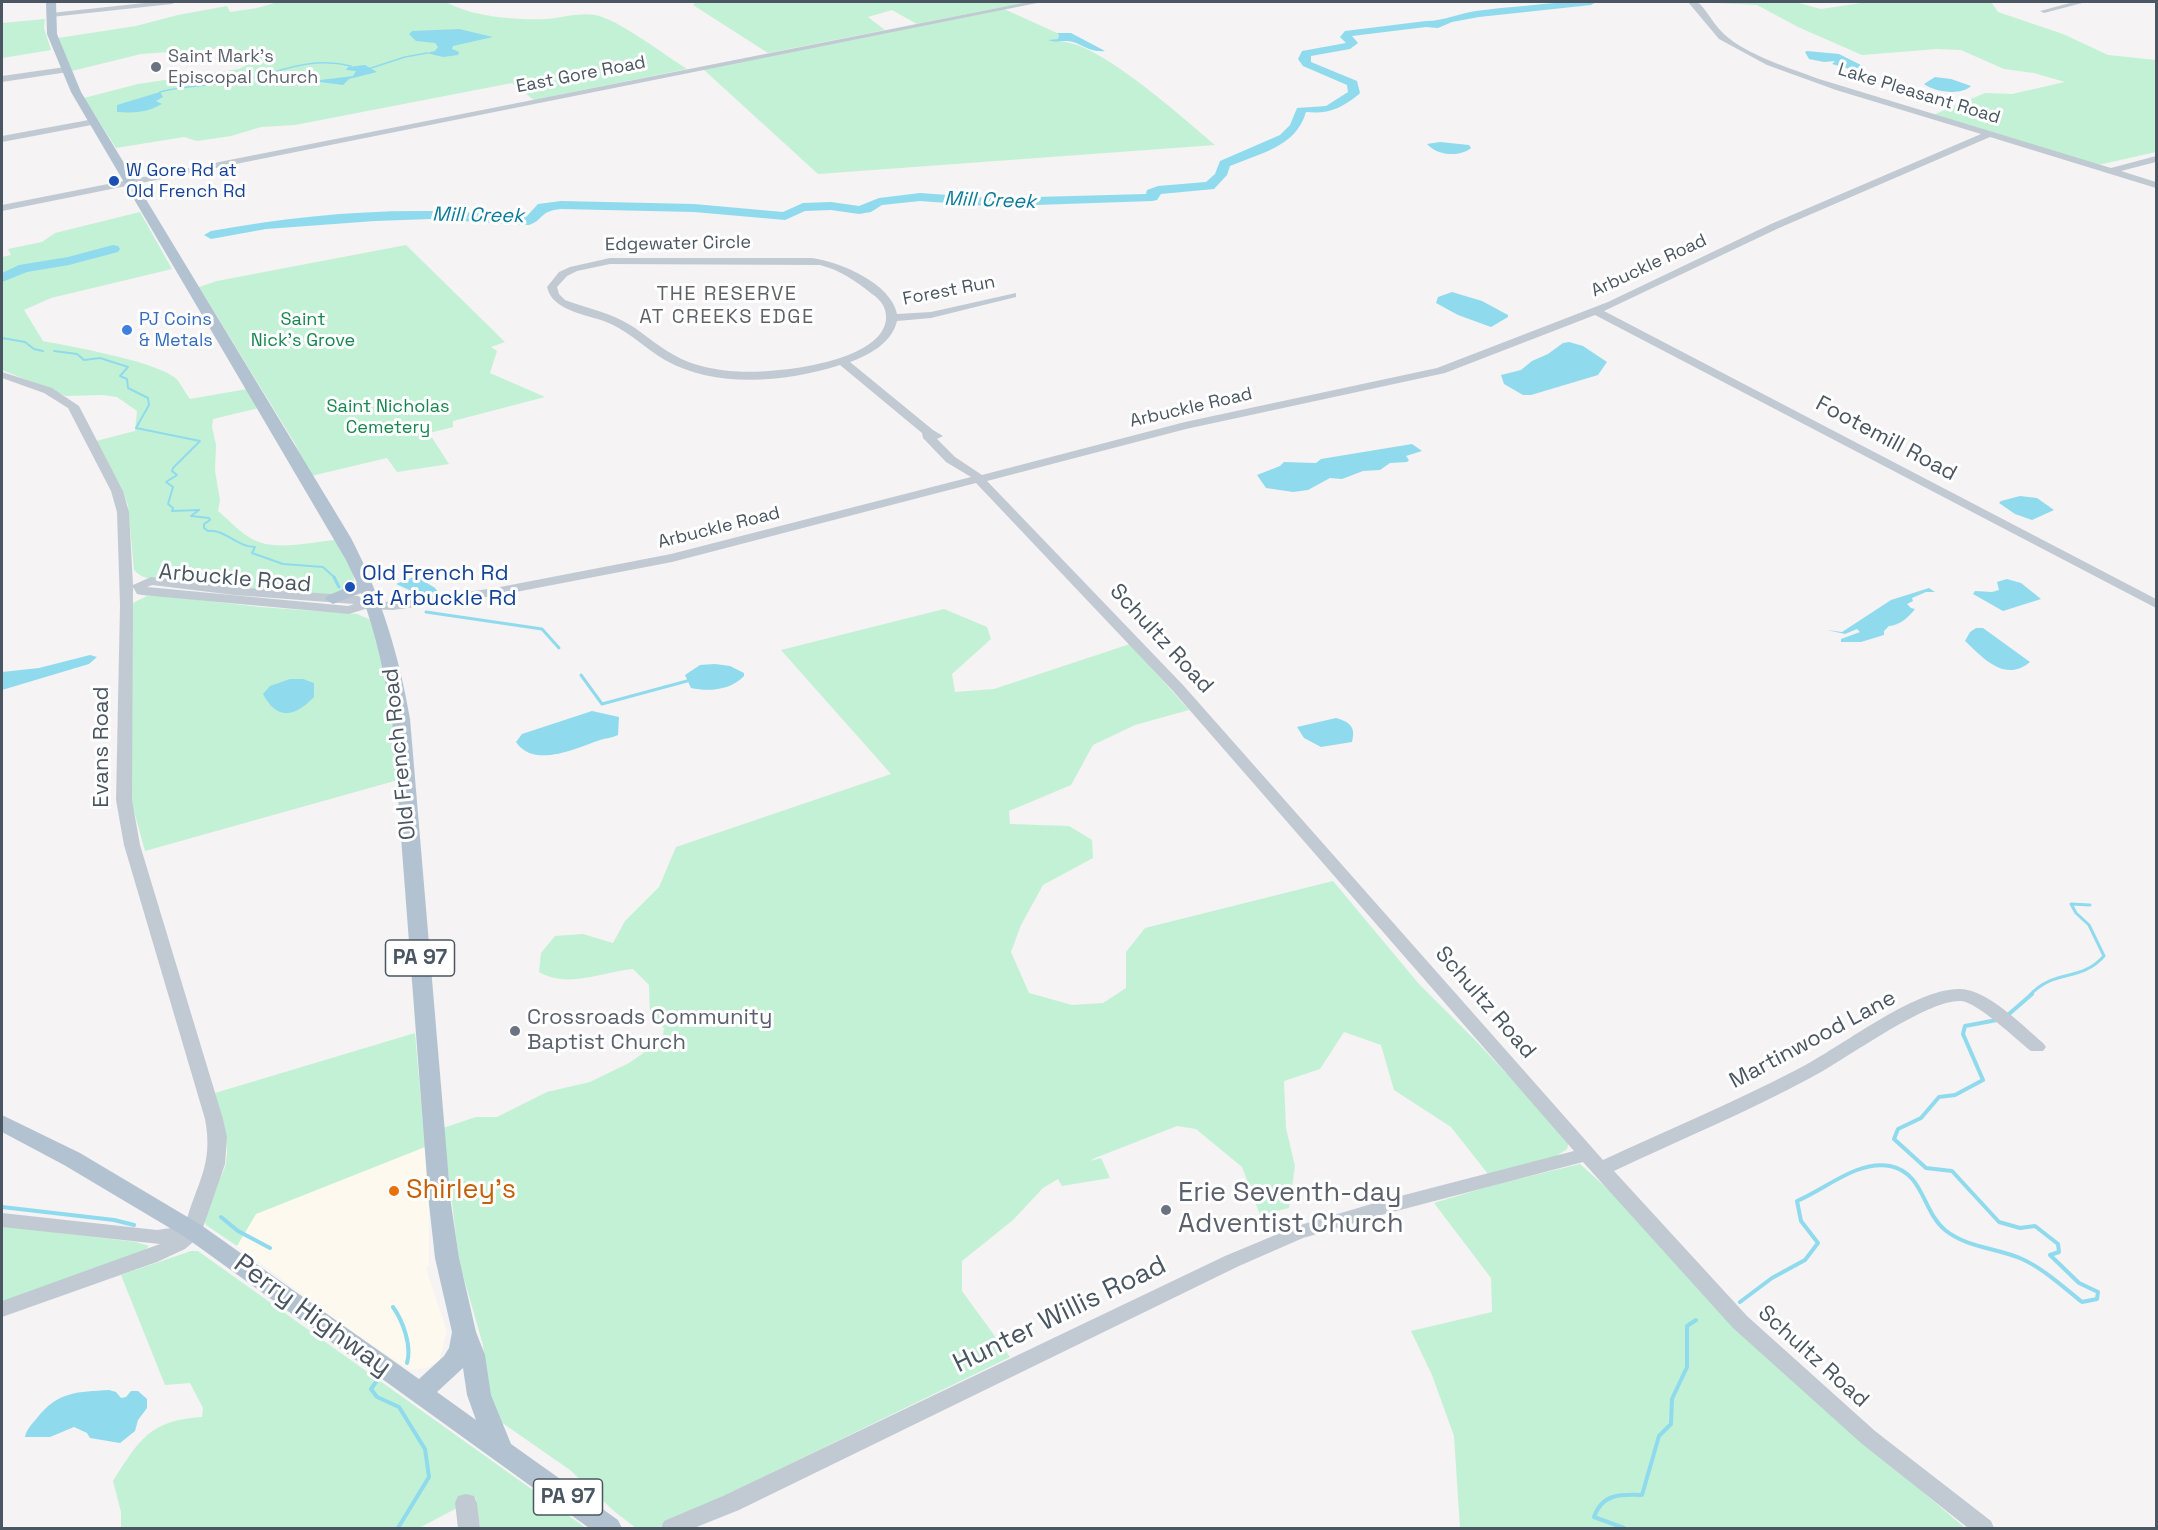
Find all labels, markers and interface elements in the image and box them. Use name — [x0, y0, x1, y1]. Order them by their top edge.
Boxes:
place label: Saint Mark's Episcopal Church — [168, 46, 318, 88]
street label: East Gore Road — [514, 52, 648, 98]
street label: Lake Pleasant Road — [1835, 59, 2003, 129]
marker: Saint Mark's Episcopal Church — [149, 60, 163, 74]
place label: W Gore Rd at Old French Rd — [126, 160, 246, 202]
marker: W Gore Rd at Old French Rd — [107, 174, 121, 188]
water label: Mill Creek — [944, 187, 1036, 215]
water label: Mill Creek — [432, 203, 524, 229]
street label: Arbuckle Road — [1588, 230, 1710, 302]
street label: Edgewater Circle — [605, 232, 751, 256]
street label: Forest Run — [901, 271, 997, 311]
district label: THE RESERVE AT CREEKS EDGE — [639, 283, 815, 330]
place label: PJ Coins & Metals — [139, 309, 213, 352]
park label: Saint Nick's Grove — [251, 309, 355, 352]
marker: PJ Coins & Metals — [120, 323, 134, 337]
street label: Arbuckle Road — [1128, 383, 1254, 433]
street label: Footemill Road — [1811, 391, 1961, 487]
park label: Saint Nicholas Cemetery — [327, 396, 449, 438]
street label: Arbuckle Road — [656, 502, 782, 554]
street label: Arbuckle Road — [158, 559, 312, 599]
place label: Old French Rd at Arbuckle Rd — [362, 561, 517, 612]
street label: Schultz Road — [1104, 579, 1218, 699]
marker: Old French Rd at Arbuckle Rd — [343, 580, 357, 594]
street label: Old French Road — [378, 667, 422, 841]
street label: Evans Road — [89, 686, 115, 808]
road number: PA 97 — [386, 940, 454, 976]
street label: Schultz Road — [1429, 941, 1541, 1065]
street label: Martinwood Lane — [1725, 985, 1901, 1095]
place label: Crossroads Community Baptist Church — [527, 1005, 772, 1056]
marker: Crossroads Community Baptist Church — [508, 1024, 522, 1038]
place label: Shirley's — [406, 1175, 516, 1207]
place label: Erie Seventh-day Adventist Church — [1178, 1178, 1403, 1241]
marker: Shirley's — [387, 1184, 401, 1198]
marker: Erie Seventh-day Adventist Church — [1159, 1203, 1173, 1217]
street label: Perry Highway — [227, 1248, 397, 1384]
street label: Hunter Willis Road — [948, 1249, 1172, 1381]
street label: Schultz Road — [1752, 1300, 1874, 1414]
road number: PA 97 — [534, 1479, 602, 1515]

